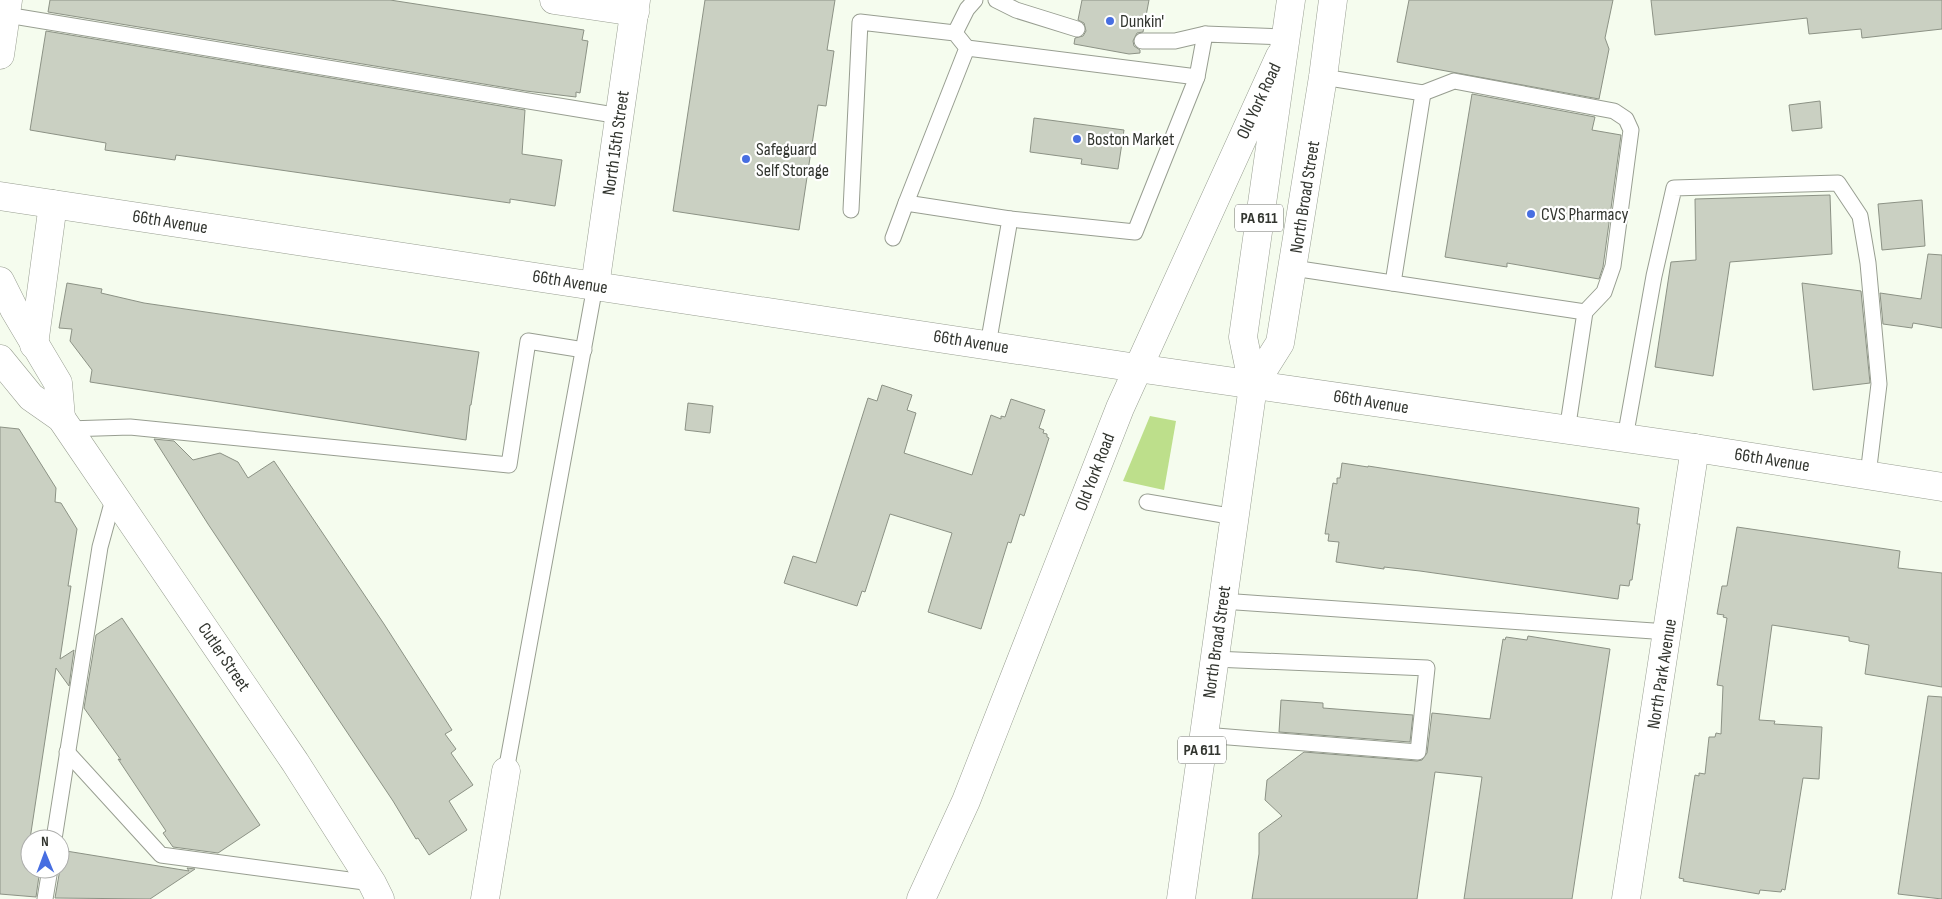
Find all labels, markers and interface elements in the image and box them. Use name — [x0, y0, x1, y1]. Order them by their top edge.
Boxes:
place label: Dunkin' — [1120, 11, 1164, 32]
marker: Dunkin' — [1104, 15, 1116, 27]
street label: Old York Road — [1232, 60, 1286, 142]
street label: North 15th Street — [598, 89, 634, 197]
place label: Boston Market — [1087, 129, 1175, 150]
marker: Boston Market — [1071, 133, 1083, 145]
place label: Safeguard Self Storage — [756, 139, 829, 181]
street label: North Broad Street — [1286, 139, 1324, 255]
marker: Safeguard Self Storage — [740, 153, 752, 165]
road number: PA 611 — [1235, 204, 1283, 232]
place label: CVS Pharmacy — [1541, 204, 1628, 225]
street label: 66th Avenue — [131, 206, 209, 238]
marker: CVS Pharmacy — [1525, 208, 1537, 220]
street label: 66th Avenue — [531, 266, 609, 298]
street label: 66th Avenue — [932, 326, 1010, 358]
street label: 66th Avenue — [1332, 386, 1410, 418]
street label: Old York Road — [1071, 430, 1119, 514]
street label: 66th Avenue — [1733, 444, 1811, 476]
street label: North Broad Street — [1199, 584, 1235, 700]
street label: North Park Avenue — [1643, 617, 1681, 731]
street label: Cutler Street — [193, 619, 255, 696]
road number: PA 611 — [1178, 736, 1226, 764]
north arrow — [20, 829, 70, 879]
text: N — [41, 833, 49, 850]

